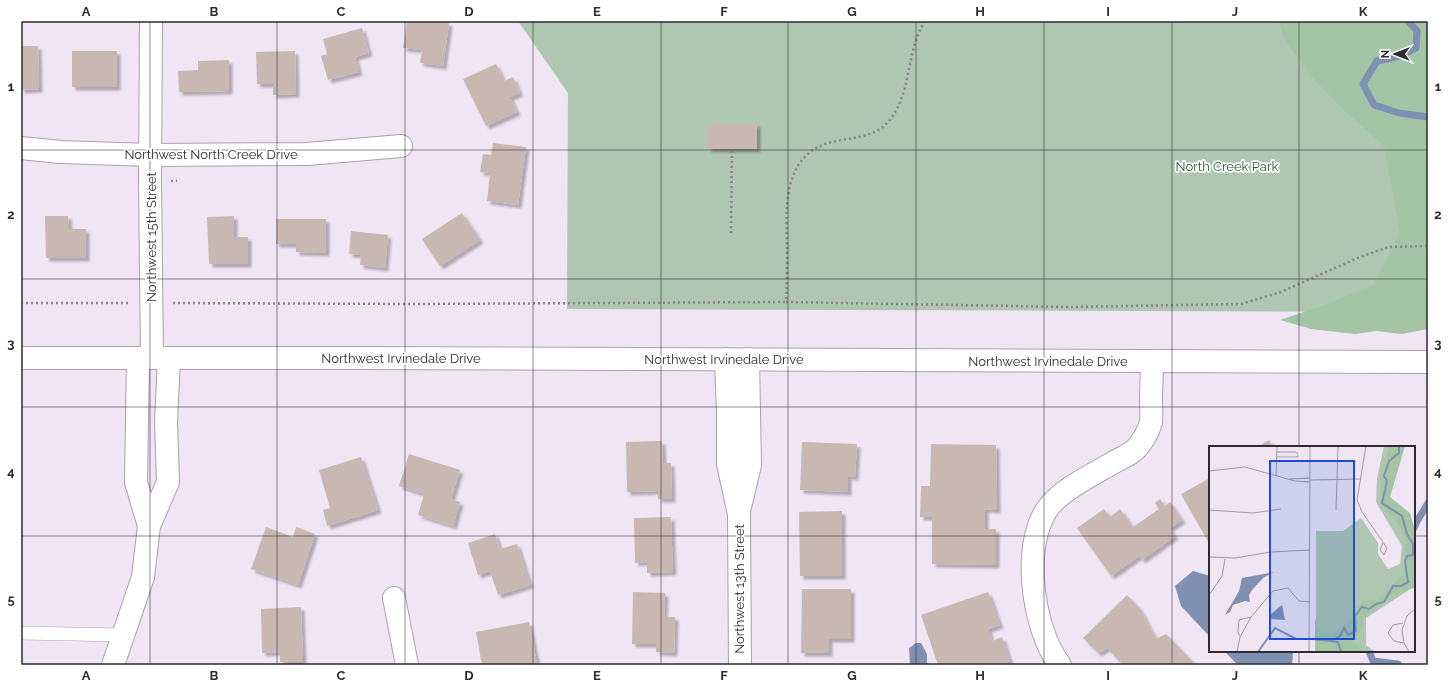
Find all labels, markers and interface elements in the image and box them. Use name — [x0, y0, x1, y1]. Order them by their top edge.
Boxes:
text: A — [82, 4, 91, 19]
text: B — [210, 4, 219, 19]
text: C — [337, 4, 346, 19]
text: D — [464, 4, 474, 19]
text: E — [593, 4, 601, 19]
text: F — [720, 4, 728, 19]
text: G — [847, 4, 857, 19]
text: H — [975, 4, 985, 19]
text: I — [1106, 4, 1110, 19]
text: J — [1232, 4, 1238, 19]
text: K — [1359, 4, 1368, 19]
north arrow — [1375, 34, 1415, 74]
text: N — [1379, 50, 1392, 58]
text: 1 — [8, 79, 15, 94]
text: 1 — [1435, 79, 1442, 94]
street label: Northwest North Creek Drive — [124, 147, 298, 162]
park label: North Creek Park — [1176, 159, 1278, 174]
street label: Northwest 15th Street — [144, 171, 159, 302]
text: 2 — [7, 207, 15, 222]
text: 2 — [1434, 207, 1442, 222]
text: 3 — [7, 336, 15, 351]
text: 3 — [1434, 336, 1442, 351]
street label: Northwest Irvinedale Drive — [321, 351, 481, 366]
street label: Northwest Irvinedale Drive — [644, 352, 804, 367]
street label: Northwest Irvinedale Drive — [968, 354, 1128, 369]
inset map — [1209, 446, 1415, 652]
text: 4 — [7, 464, 15, 479]
text: 4 — [1434, 464, 1442, 479]
street label: Northwest 13th Street — [732, 524, 747, 654]
text: 5 — [7, 592, 15, 607]
text: 5 — [1434, 592, 1442, 607]
text: A — [82, 668, 91, 683]
text: B — [210, 668, 219, 683]
text: C — [337, 668, 346, 683]
text: D — [464, 668, 474, 683]
text: E — [593, 668, 601, 683]
text: F — [720, 668, 728, 683]
text: G — [847, 668, 857, 683]
text: H — [975, 668, 985, 683]
text: I — [1106, 668, 1110, 683]
text: J — [1232, 668, 1238, 683]
text: K — [1359, 668, 1368, 683]

